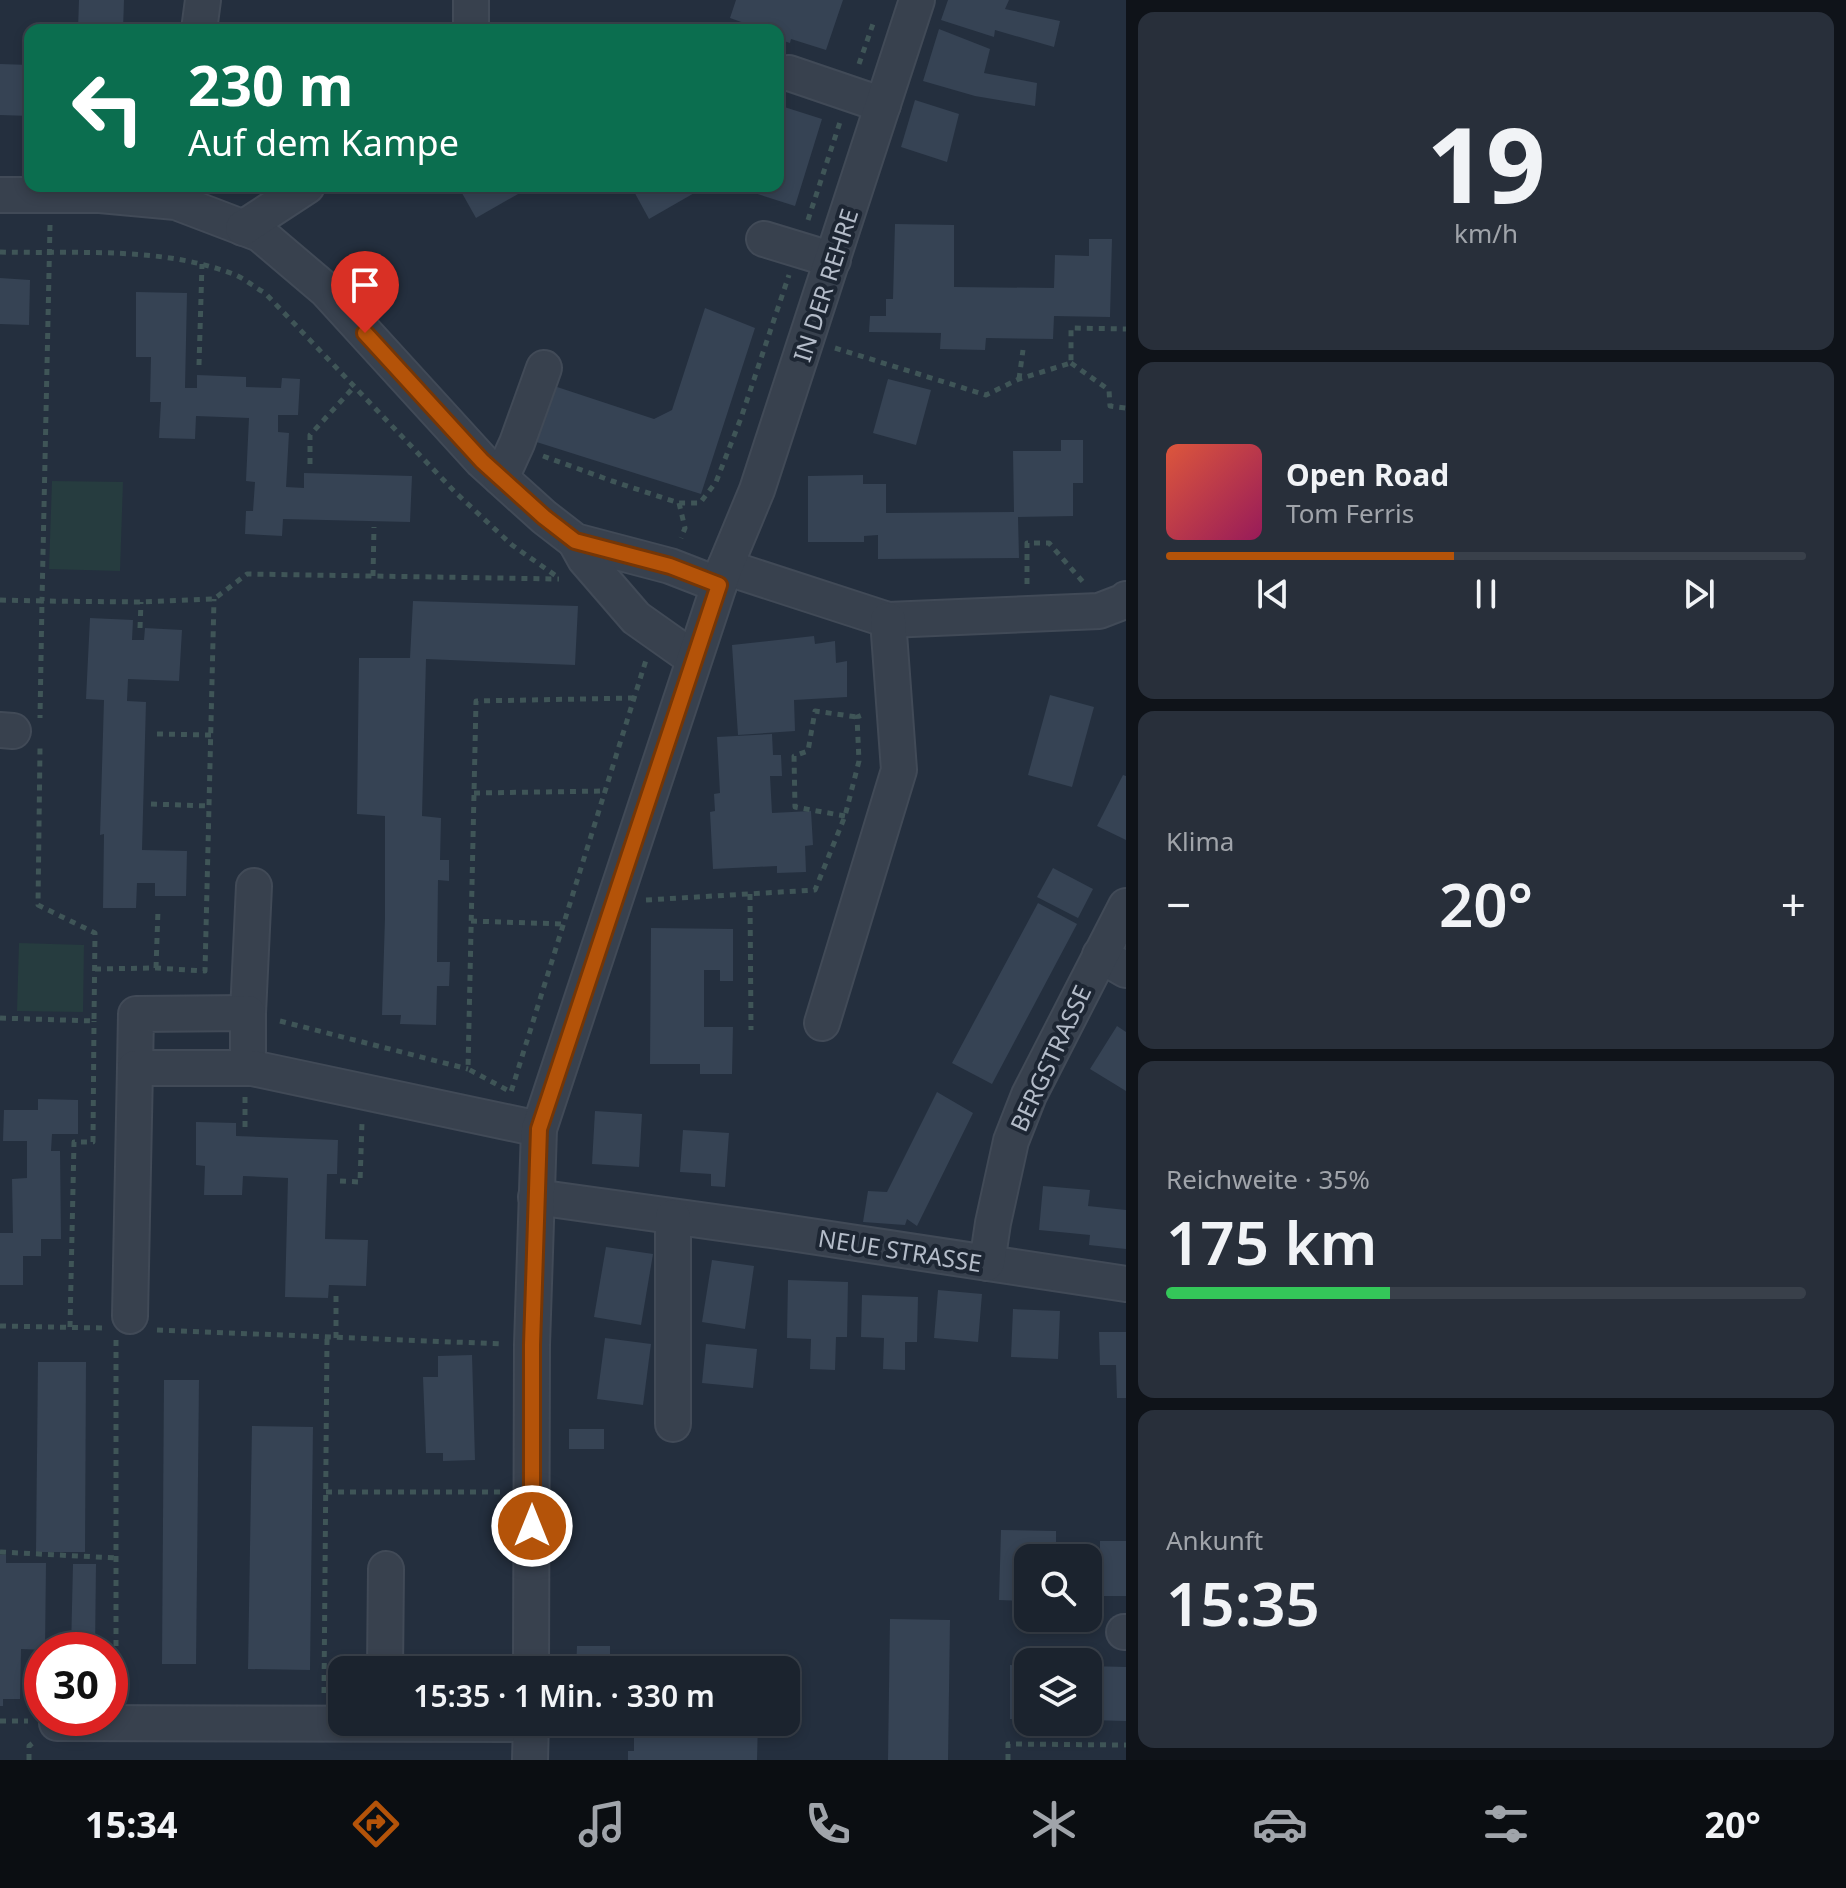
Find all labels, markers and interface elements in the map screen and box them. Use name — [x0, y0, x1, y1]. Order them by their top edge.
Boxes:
text: 230 m — [188, 46, 353, 122]
icon: left — [56, 56, 160, 160]
text: 19 — [1427, 92, 1545, 233]
text: Auf dem Kampe — [188, 118, 459, 167]
street label: IN DER REHRE — [785, 204, 865, 366]
text: km/h — [1454, 215, 1518, 251]
pin — [331, 251, 399, 333]
icon: arrive — [343, 263, 387, 307]
text: Open Road — [1286, 454, 1449, 495]
text: Tom Ferris — [1286, 495, 1414, 531]
icon: previous — [1251, 572, 1295, 616]
icon: pause — [1464, 572, 1508, 616]
icon: next — [1677, 572, 1721, 616]
text: Klima — [1166, 823, 1234, 859]
text: 20° — [1439, 863, 1533, 945]
text: − — [1166, 874, 1191, 934]
text: + — [1781, 874, 1806, 934]
street label: BERGSTRASSE — [1002, 980, 1098, 1136]
text: Reichweite · 35% — [1166, 1161, 1370, 1197]
text: 175 km — [1166, 1201, 1377, 1283]
street label: NEUE STRASSE — [816, 1221, 984, 1279]
position arrow — [490, 1484, 574, 1568]
text: Ankunft — [1166, 1522, 1263, 1558]
map controls — [1014, 1544, 1102, 1736]
button: search — [1014, 1544, 1102, 1632]
text: 15:35 — [1166, 1562, 1320, 1644]
speed limit sign: 30 — [24, 1632, 128, 1736]
button: layers — [1014, 1648, 1102, 1736]
text: 15:35 · 1 Min. · 330 m — [413, 1675, 715, 1716]
icon: directions — [348, 1796, 404, 1852]
icon: music — [574, 1796, 630, 1852]
icon: phone — [800, 1796, 856, 1852]
icon: climate — [1026, 1796, 1082, 1852]
icon: car — [1252, 1796, 1308, 1852]
icon: filters — [1478, 1796, 1534, 1852]
text: 15:34 — [85, 1800, 178, 1849]
text: 20° — [1704, 1800, 1761, 1849]

